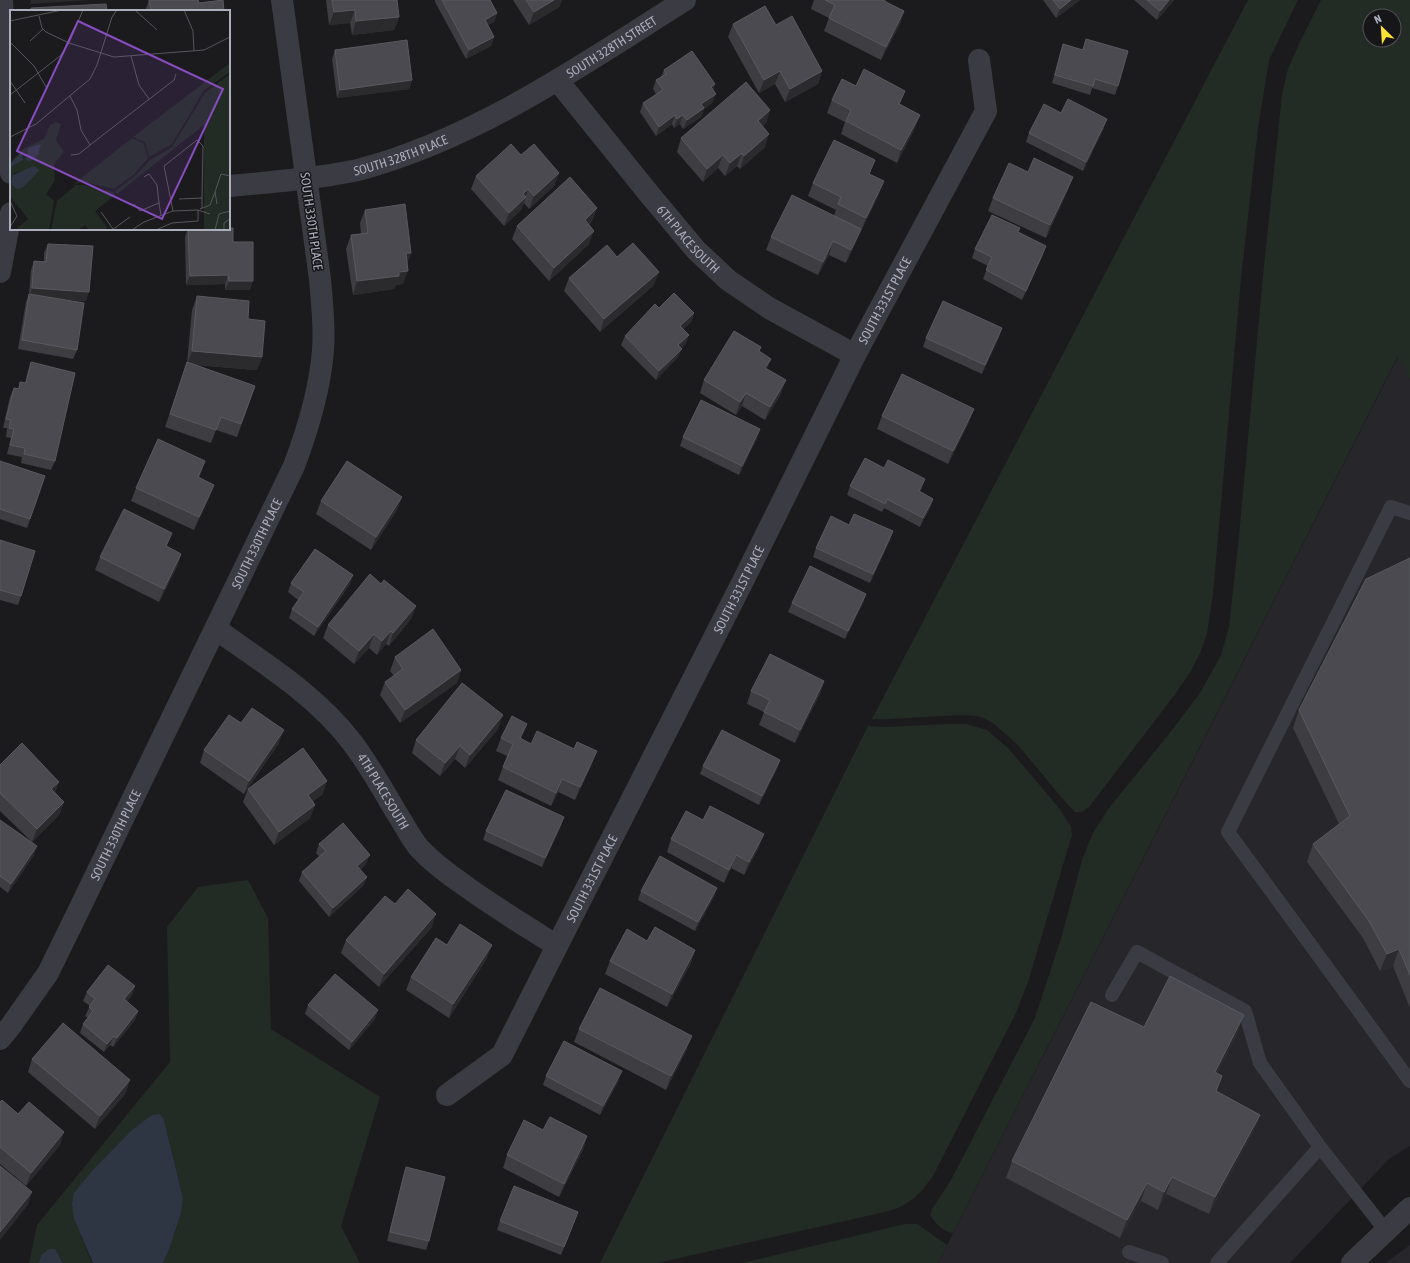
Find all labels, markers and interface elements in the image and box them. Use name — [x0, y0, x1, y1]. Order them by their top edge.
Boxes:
north arrow — [1362, 8, 1402, 48]
inset map — [10, 10, 230, 230]
text: N — [1372, 12, 1383, 26]
street label: SOUTH 328TH STREET — [564, 13, 660, 81]
street label: SOUTH 328TH PLACE — [352, 132, 450, 179]
street label: SOUTH 330TH PLACE — [297, 171, 326, 271]
street label: 6TH PLACE SOUTH — [654, 202, 723, 276]
street label: SOUTH 331ST PLACE — [855, 254, 914, 347]
street label: SOUTH 330TH PLACE — [229, 496, 285, 591]
street label: SOUTH 331ST PLACE — [710, 543, 767, 636]
street label: 4TH PLACE SOUTH — [354, 751, 412, 832]
street label: SOUTH 330TH PLACE — [87, 787, 144, 883]
street label: SOUTH 331ST PLACE — [563, 832, 621, 925]

